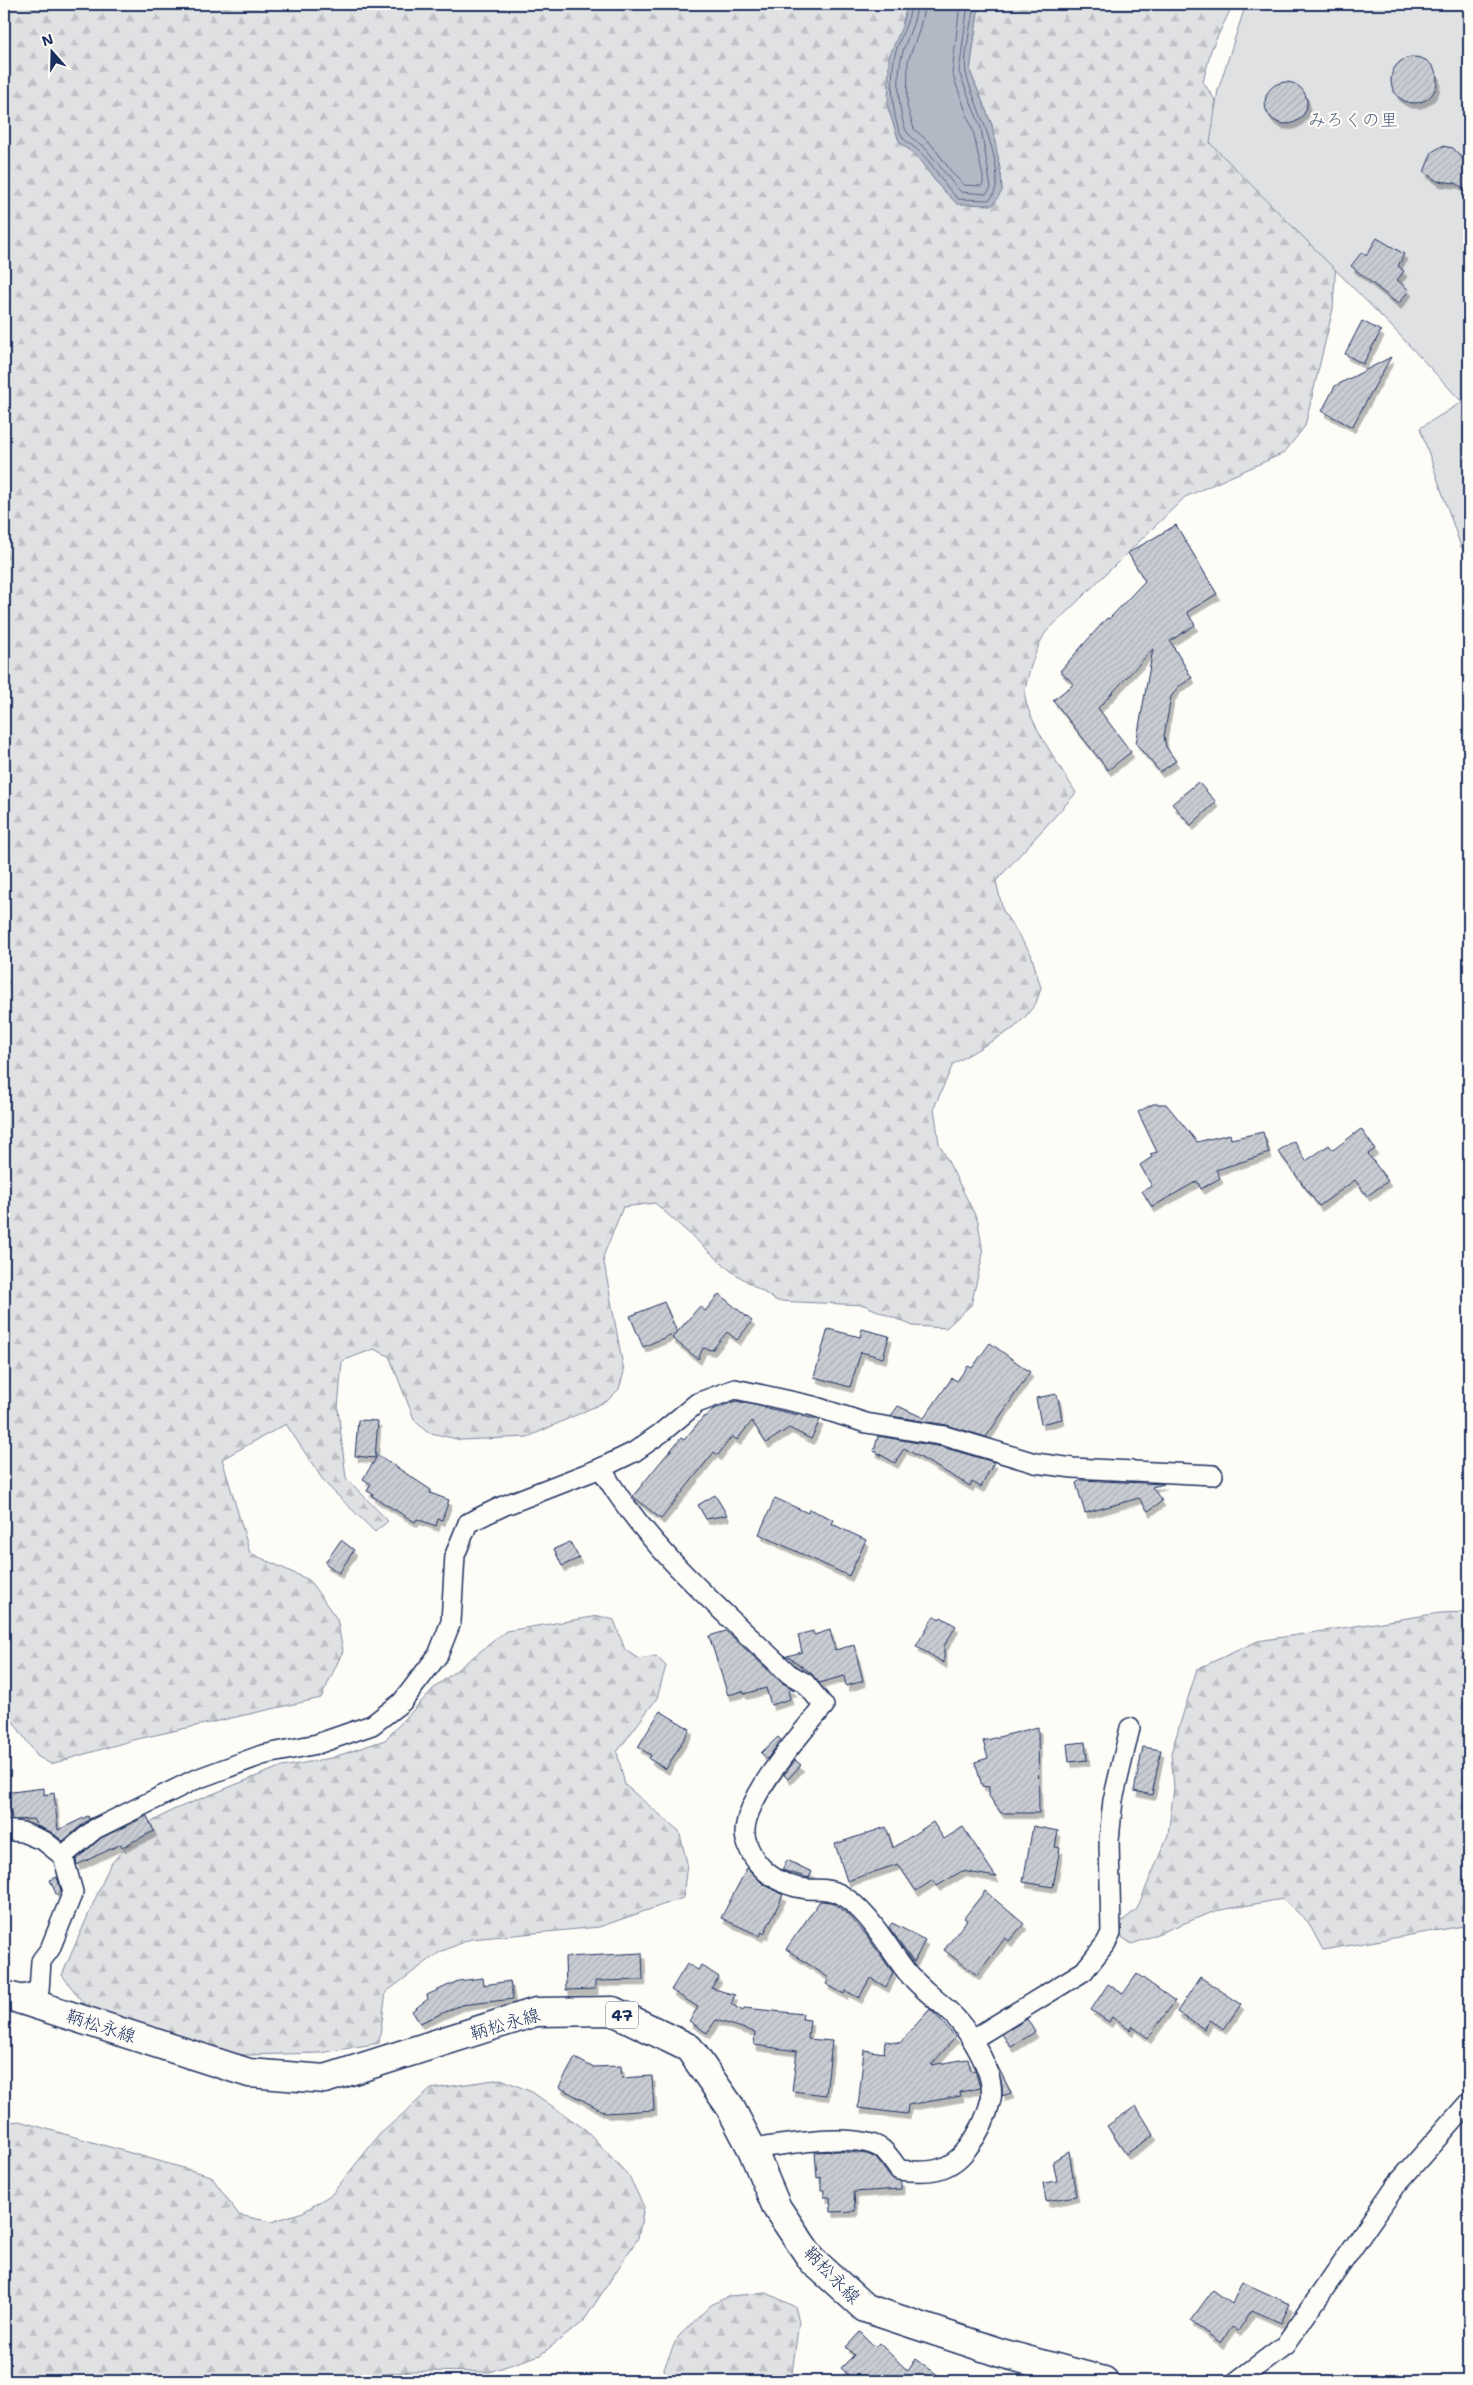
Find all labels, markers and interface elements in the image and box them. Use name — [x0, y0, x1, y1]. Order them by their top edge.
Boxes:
north arrow — [28, 28, 78, 78]
text: N — [39, 29, 56, 50]
park label: みろくの里 — [1308, 108, 1398, 132]
road number: 47 — [606, 2002, 638, 2028]
street label: 鞆松永線 — [63, 2003, 139, 2049]
street label: 鞆松永線 — [467, 2003, 543, 2045]
street label: 鞆松永線 — [798, 2241, 866, 2309]

